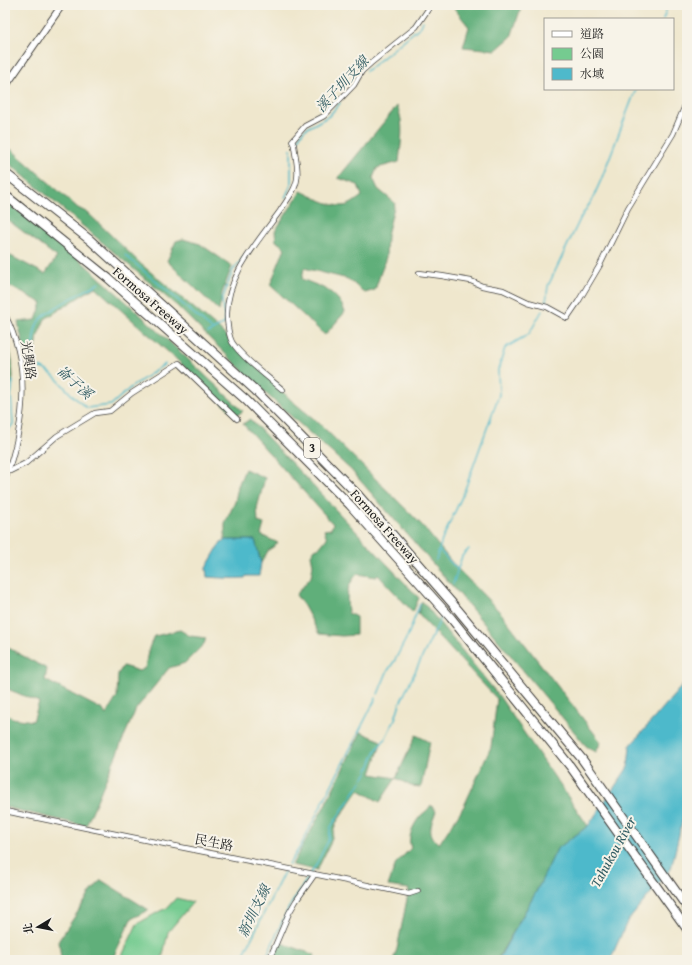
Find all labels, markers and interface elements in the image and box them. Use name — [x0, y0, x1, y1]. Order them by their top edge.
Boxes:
legend — [544, 18, 674, 90]
text: 道路 — [580, 25, 604, 42]
text: 公園 — [580, 45, 604, 62]
water label: 溪子圳支線 — [311, 50, 375, 116]
text: 水域 — [580, 65, 604, 82]
street label: Formosa Freeway — [109, 262, 193, 339]
street label: 光興路 — [16, 339, 41, 381]
water label: 崙子溪 — [53, 361, 99, 405]
road number: 3 — [304, 438, 320, 458]
street label: Formosa Freeway — [346, 485, 424, 568]
water label: Tahukou River — [585, 812, 641, 891]
street label: 民生路 — [193, 829, 235, 856]
water label: 新圳支線 — [233, 880, 276, 941]
north arrow — [18, 907, 58, 947]
text: 北 — [19, 922, 37, 936]

